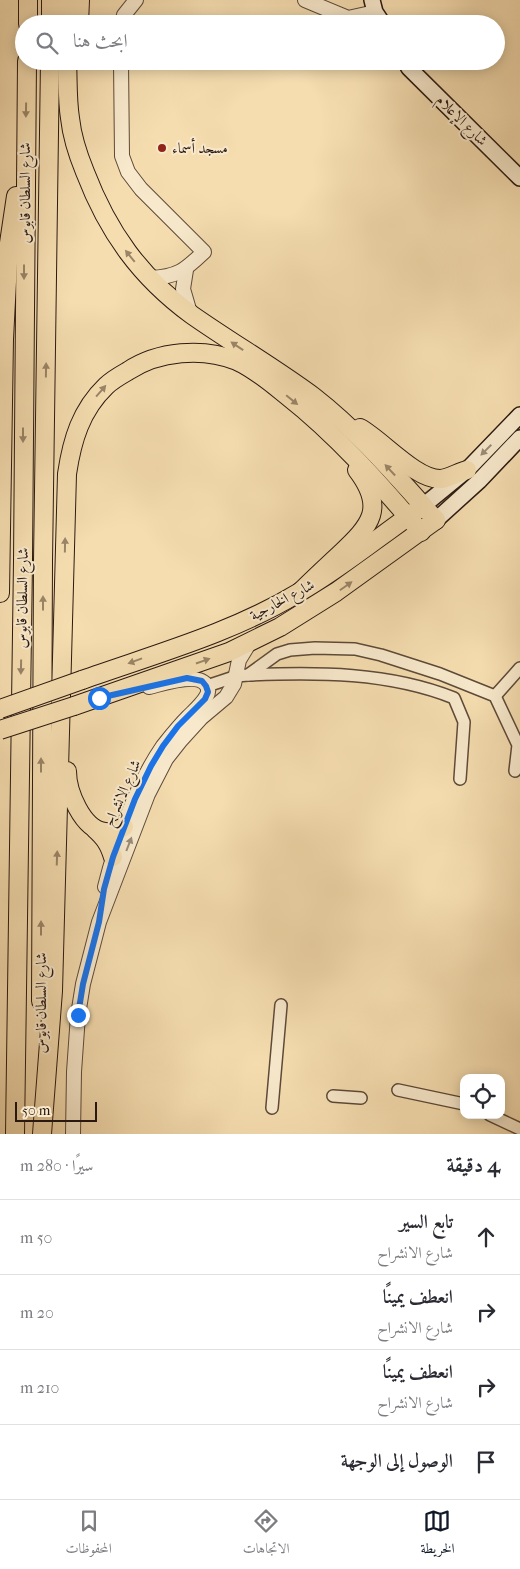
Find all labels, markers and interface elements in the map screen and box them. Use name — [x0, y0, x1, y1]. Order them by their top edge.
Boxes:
search box — [15, 15, 505, 70]
icon: search — [33, 29, 61, 57]
text: ابحث هنا — [73, 30, 128, 52]
street label: شارع الإعلام — [430, 91, 491, 152]
one-way arrow — [21, 102, 29, 118]
place label: مسجد أسماء — [172, 137, 228, 157]
marker: مسجد أسماء — [156, 142, 168, 154]
street label: شارع السلطان قابوس — [16, 143, 38, 243]
one-way arrow — [124, 250, 135, 263]
one-way arrow — [20, 265, 28, 281]
one-way arrow — [231, 341, 244, 350]
one-way arrow — [42, 362, 50, 378]
one-way arrow — [95, 385, 106, 398]
one-way arrow — [285, 394, 298, 405]
one-way arrow — [19, 427, 27, 443]
one-way arrow — [480, 444, 492, 456]
one-way arrow — [384, 465, 396, 477]
one-way arrow — [61, 537, 69, 553]
street label: شارع السلطان قابوس — [12, 547, 36, 649]
street label: شارع الخارجية — [247, 575, 319, 628]
one-way arrow — [339, 580, 352, 591]
one-way arrow — [39, 595, 47, 611]
one-way arrow — [127, 657, 142, 665]
one-way arrow — [196, 657, 211, 665]
one-way arrow — [17, 660, 25, 676]
route start — [88, 687, 111, 710]
one-way arrow — [38, 757, 46, 773]
street label: شارع الانشراح — [99, 757, 148, 831]
one-way arrow — [125, 836, 133, 851]
one-way arrow — [53, 850, 61, 866]
one-way arrow — [37, 920, 45, 936]
street label: شارع السلطان قابوس — [32, 953, 54, 1053]
route end — [67, 1004, 90, 1027]
map controls — [460, 1074, 505, 1119]
button: locate — [460, 1074, 505, 1119]
scale bar — [15, 1099, 98, 1122]
text: 50 m — [22, 1102, 50, 1119]
text: 4 دقيقة — [446, 1153, 500, 1177]
text: سيرًا · 280 m — [20, 1156, 93, 1175]
text: تابع السير — [399, 1211, 453, 1233]
icon: ahead — [472, 1223, 500, 1251]
text: 50 m — [20, 1228, 52, 1247]
text: شارع الانشراح — [377, 1243, 453, 1262]
text: انعطف يمينًا — [383, 1286, 453, 1308]
icon: right — [472, 1298, 500, 1326]
text: 20 m — [20, 1303, 54, 1322]
text: شارع الانشراح — [377, 1318, 453, 1337]
text: انعطف يمينًا — [383, 1361, 453, 1383]
icon: right — [472, 1373, 500, 1401]
text: 210 m — [20, 1378, 59, 1397]
text: شارع الانشراح — [377, 1393, 453, 1412]
icon: arrive — [472, 1448, 500, 1476]
text: الوصول إلى الوجهة — [341, 1450, 453, 1472]
tab: المحفوظات — [66, 1507, 112, 1562]
tab: الاتجاهات — [243, 1507, 289, 1562]
tab: الخريطة — [420, 1507, 455, 1562]

